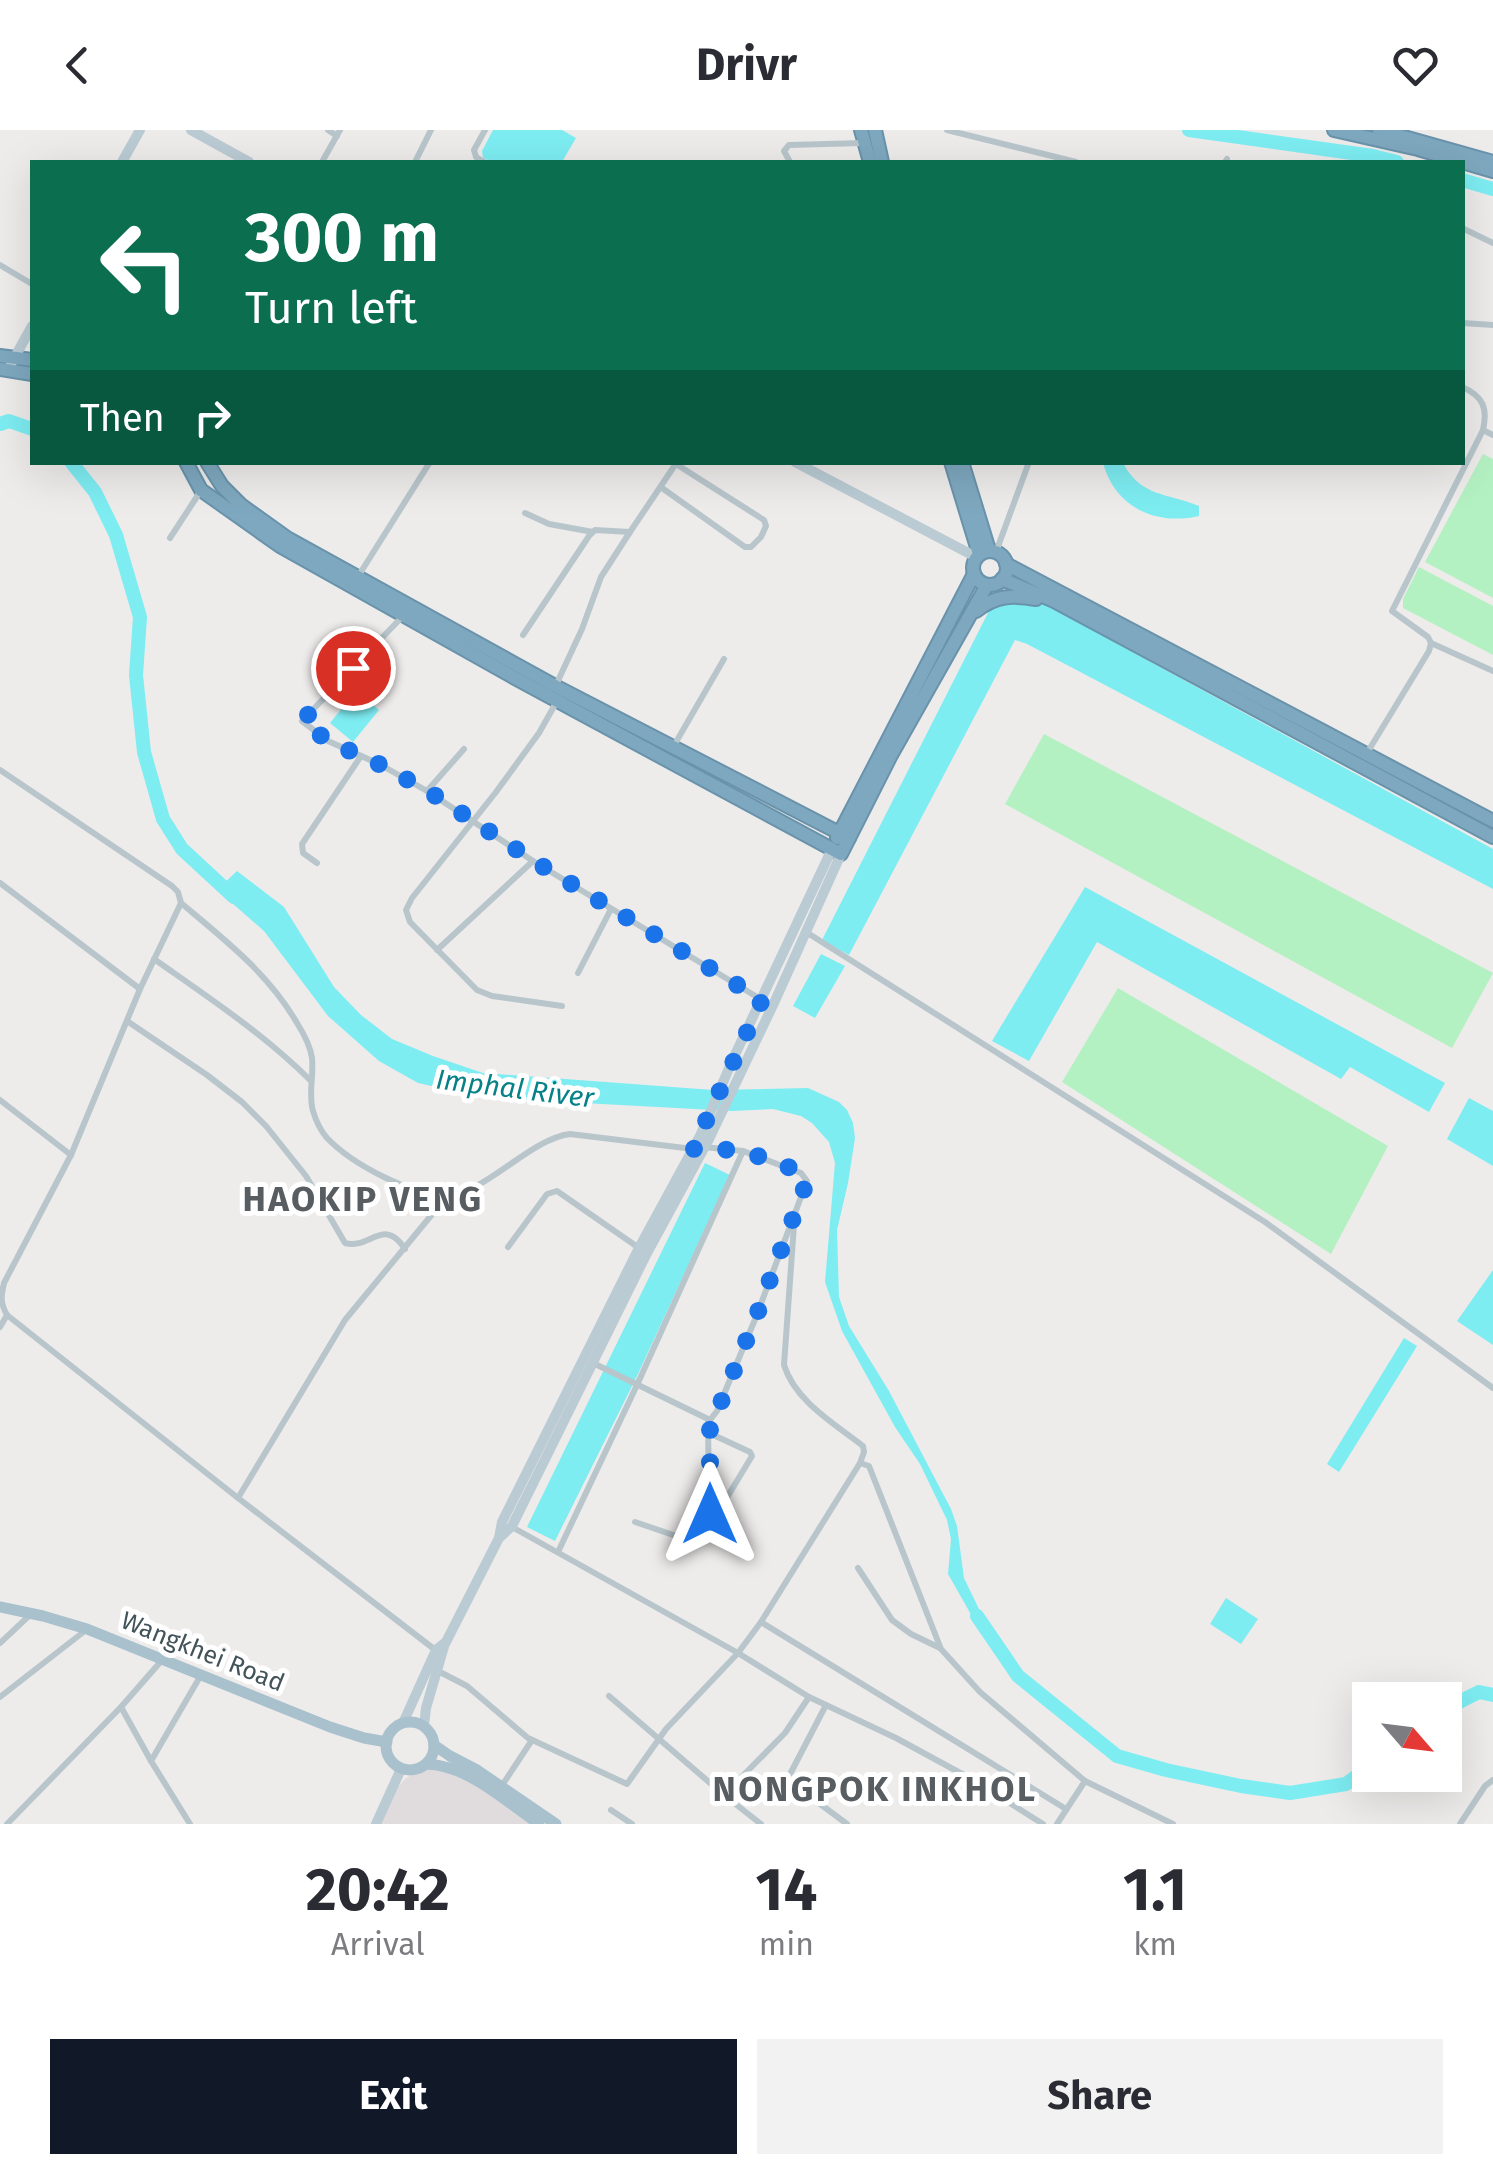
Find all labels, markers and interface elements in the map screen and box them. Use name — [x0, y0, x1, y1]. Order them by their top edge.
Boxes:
icon: back — [50, 38, 105, 93]
text: Drivr — [696, 38, 797, 92]
icon: heart — [1388, 38, 1443, 93]
text: 300 m — [245, 196, 439, 280]
icon: left — [80, 200, 210, 330]
text: Turn left — [245, 281, 417, 335]
icon: right — [185, 390, 240, 445]
text: Then — [80, 395, 165, 441]
pin — [311, 626, 396, 711]
icon: arrive — [326, 641, 381, 696]
water label: Imphal River — [434, 1062, 597, 1115]
district label: HAOKIP VENG — [242, 1178, 484, 1220]
position arrow — [658, 1462, 762, 1566]
street label: Wangkhei Road — [117, 1606, 289, 1698]
north arrow — [1352, 1682, 1462, 1792]
map controls — [1352, 1682, 1462, 1792]
district label: NONGPOK INKHOL — [713, 1768, 1037, 1810]
text: 20:42 — [306, 1854, 450, 1926]
text: 14 — [756, 1854, 817, 1926]
text: 1.1 — [1123, 1854, 1187, 1926]
text: Arrival — [331, 1925, 425, 1963]
text: min — [759, 1925, 814, 1963]
text: km — [1133, 1925, 1177, 1963]
button: Exit — [50, 2039, 737, 2154]
button: Share — [757, 2039, 1443, 2154]

